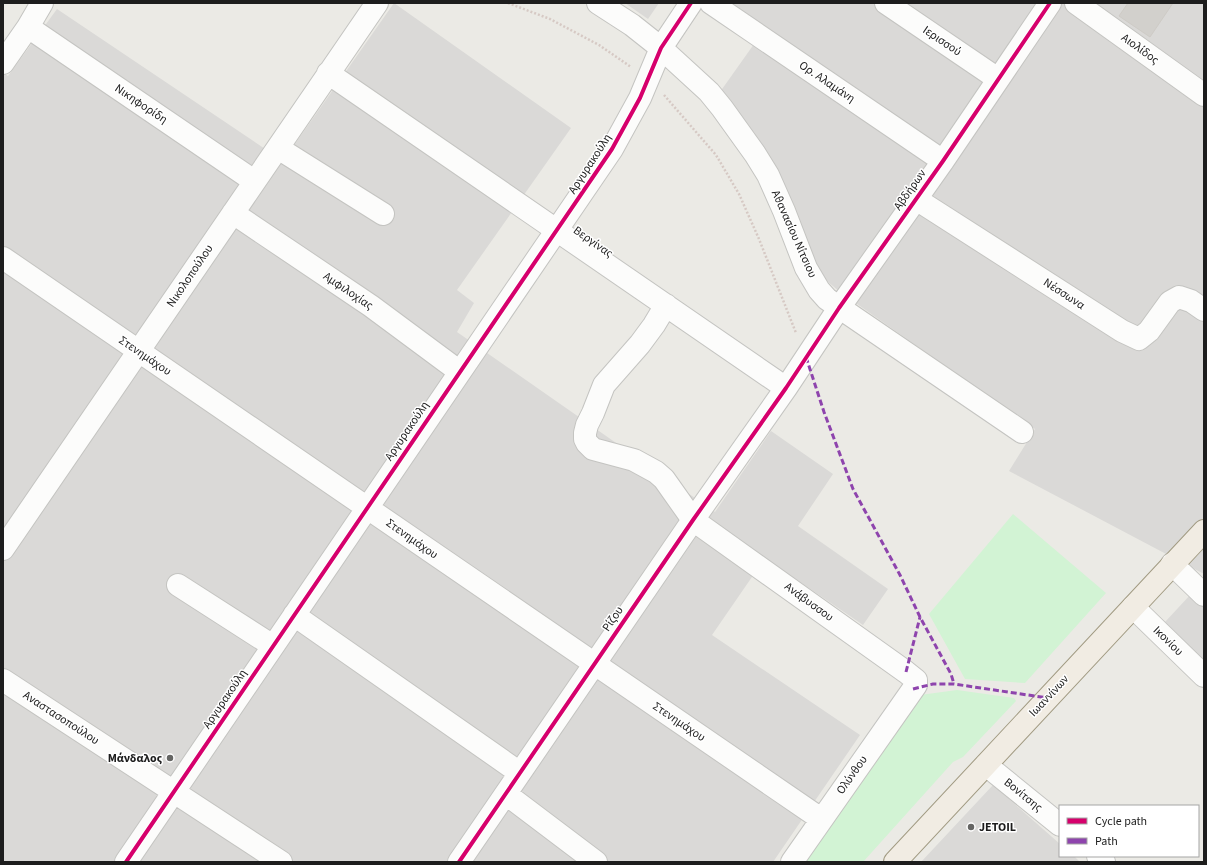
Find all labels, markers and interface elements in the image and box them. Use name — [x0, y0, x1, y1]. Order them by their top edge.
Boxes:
street label: Ιερισσού — [919, 22, 965, 60]
street label: Αιολίδος — [1118, 30, 1162, 68]
street label: Ορ. Αλαμάνη — [796, 57, 858, 107]
street label: Νικηφορίδη — [111, 80, 171, 128]
street label: Αργυρακούλη — [564, 131, 616, 197]
street label: Αβδήρων — [890, 166, 931, 214]
street label: Αθανασίου Νίτσιου — [767, 187, 821, 281]
street label: Βεργίνας — [570, 222, 616, 262]
street label: Νικολοπούλου — [163, 241, 217, 311]
street label: Αμφιλοχίας — [320, 268, 376, 314]
street label: Νέσσωνα — [1040, 274, 1088, 314]
street label: Στενημάχου — [115, 332, 175, 380]
street label: Αργυρακούλη — [381, 398, 433, 464]
street label: Στενημάχου — [382, 515, 442, 563]
street label: Ανάβυσσου — [781, 578, 837, 626]
street label: Ρίζου — [598, 603, 628, 635]
street label: Ικονίου — [1149, 622, 1187, 660]
street label: Αργυρακούλη — [199, 666, 251, 732]
street label: Ιωαννίνων — [1025, 671, 1073, 721]
street label: Αναστασοπούλου — [20, 687, 102, 749]
street label: Στενημάχου — [649, 698, 709, 746]
place label: Μάνδαλος — [108, 750, 163, 767]
street label: Ολύνθου — [832, 752, 872, 798]
marker: Μάνδαλος — [165, 753, 175, 763]
street label: Βονίτσης — [1000, 774, 1046, 816]
legend — [1059, 805, 1199, 857]
text: Cycle path — [1095, 813, 1147, 830]
place label: JETOIL — [979, 819, 1016, 836]
marker: JETOIL — [966, 822, 976, 832]
text: Path — [1095, 833, 1118, 850]

